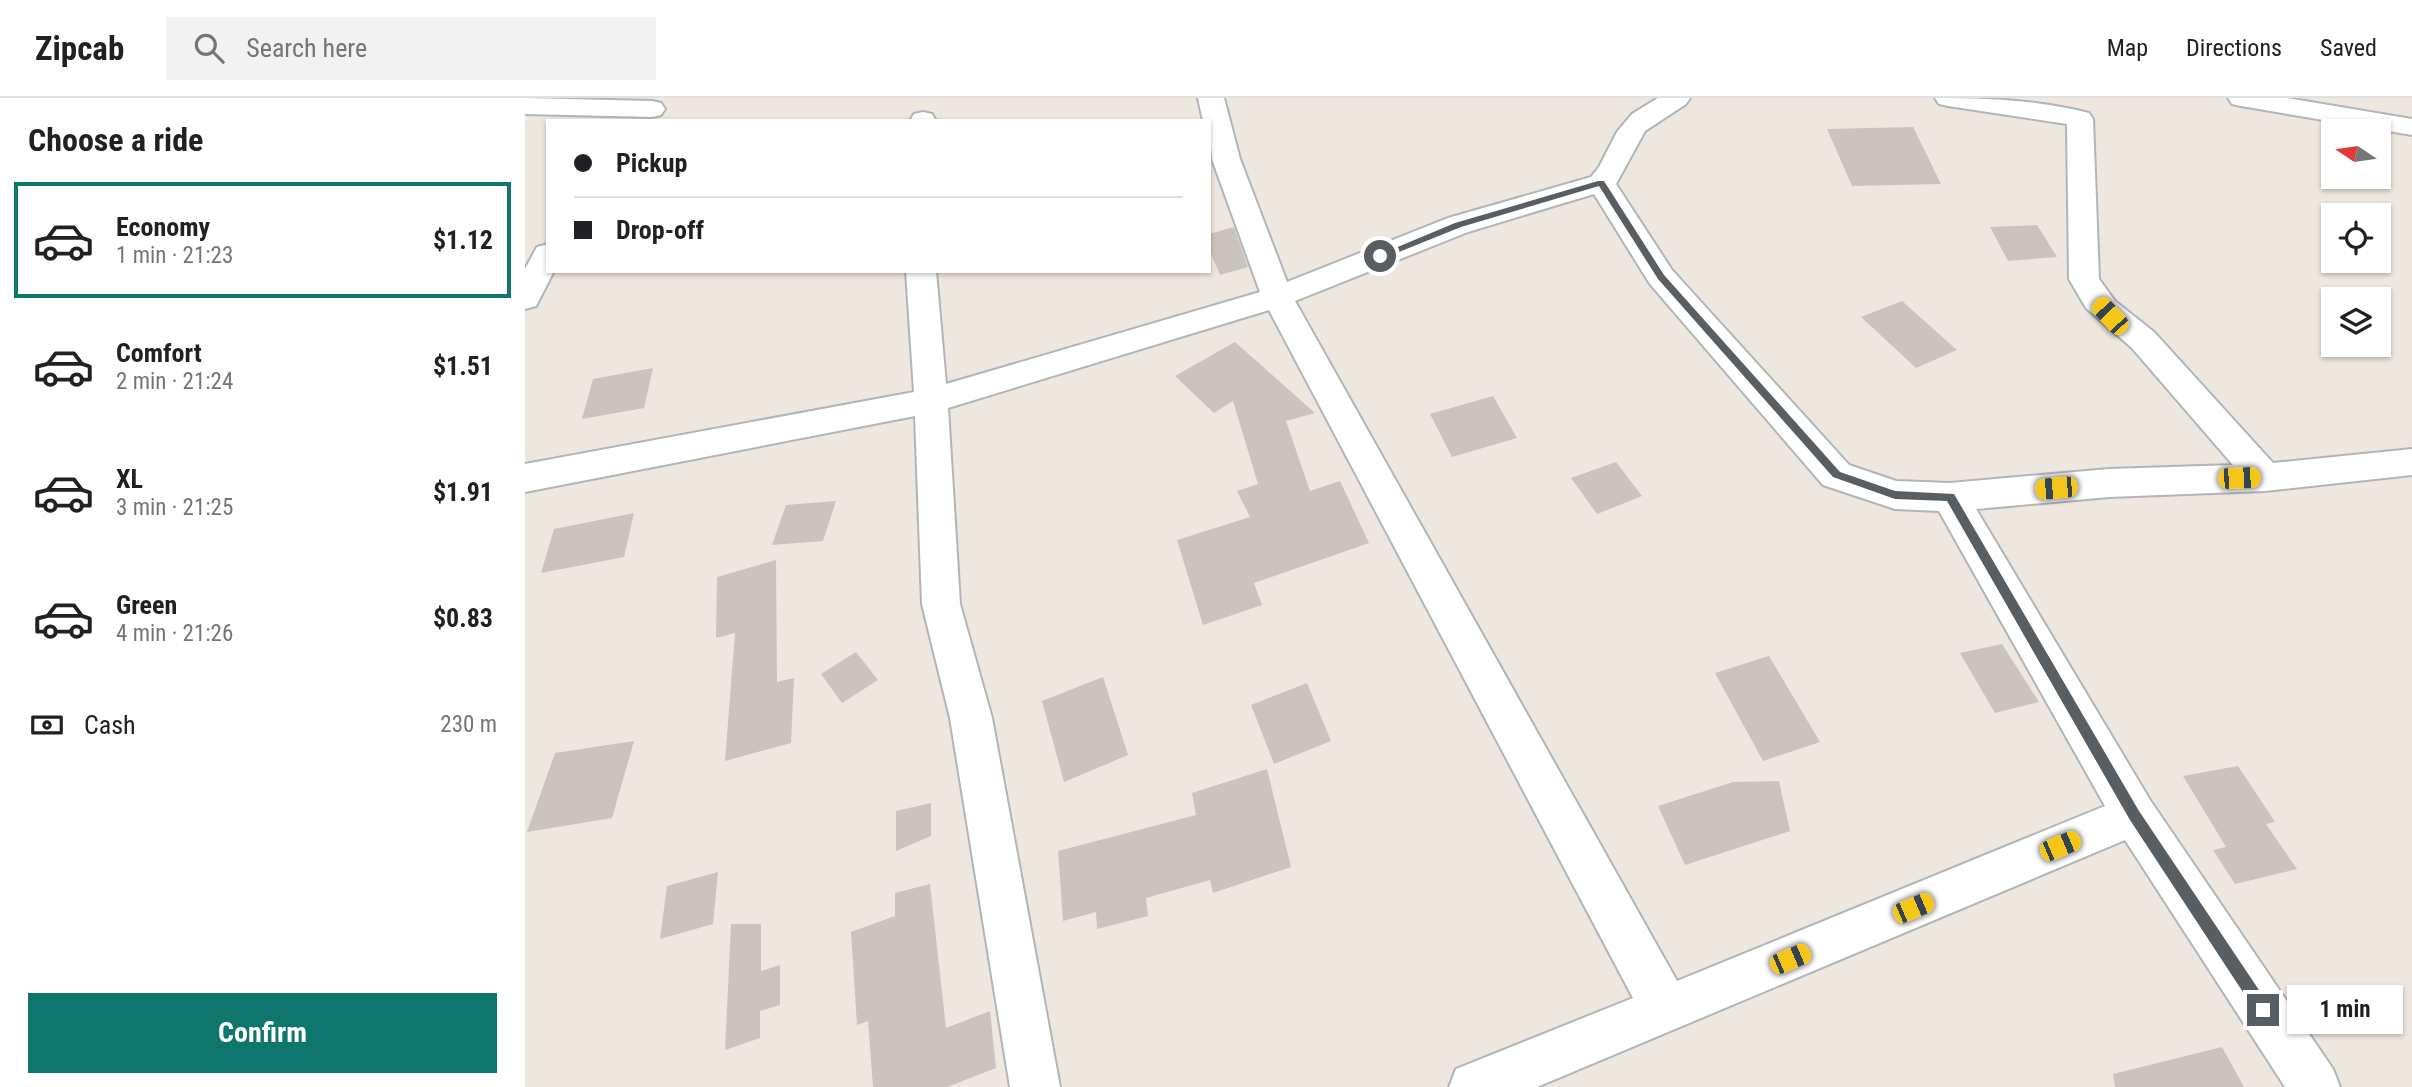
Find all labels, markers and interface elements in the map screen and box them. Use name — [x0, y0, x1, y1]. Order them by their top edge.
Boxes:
search box — [166, 17, 656, 80]
text: Zipcab — [35, 29, 124, 68]
icon: search — [190, 29, 228, 67]
text: Search here — [246, 33, 367, 63]
text: Map — [2107, 34, 2148, 62]
text: Directions — [2186, 34, 2282, 62]
text: Saved — [2320, 34, 2377, 62]
north arrow — [2321, 119, 2391, 189]
map controls — [2321, 119, 2391, 357]
text: Choose a ride — [28, 121, 203, 159]
text: Pickup — [616, 148, 687, 178]
button: locate — [2321, 203, 2391, 273]
icon: car — [32, 209, 95, 272]
text: Economy — [116, 212, 210, 242]
text: Drop-off — [616, 215, 704, 245]
text: $1.12 — [433, 225, 493, 255]
route start — [1364, 240, 1396, 272]
text: 1 min · 21:23 — [116, 242, 233, 269]
button: layers — [2321, 287, 2391, 357]
car — [2088, 293, 2133, 339]
icon: car — [32, 335, 95, 398]
text: Comfort — [116, 338, 202, 368]
text: $1.51 — [433, 351, 493, 381]
text: 2 min · 21:24 — [116, 368, 233, 395]
icon: car — [32, 461, 95, 524]
text: XL — [116, 464, 143, 494]
car — [2218, 467, 2261, 489]
car — [2035, 476, 2078, 500]
text: $1.91 — [433, 477, 493, 507]
text: 3 min · 21:25 — [116, 494, 233, 521]
icon: car — [32, 587, 95, 650]
text: Green — [116, 590, 177, 620]
text: $0.83 — [433, 603, 493, 633]
text: 4 min · 21:26 — [116, 620, 233, 647]
icon: cash — [28, 706, 66, 744]
text: Cash — [84, 710, 136, 740]
text: 230 m — [440, 711, 497, 738]
car — [2037, 828, 2084, 864]
car — [1890, 890, 1937, 926]
car — [1767, 941, 1814, 977]
callout: 1 min — [2287, 986, 2403, 1034]
button: Confirm — [28, 993, 497, 1073]
route end — [2247, 994, 2279, 1026]
text: 1 min — [2319, 996, 2371, 1023]

